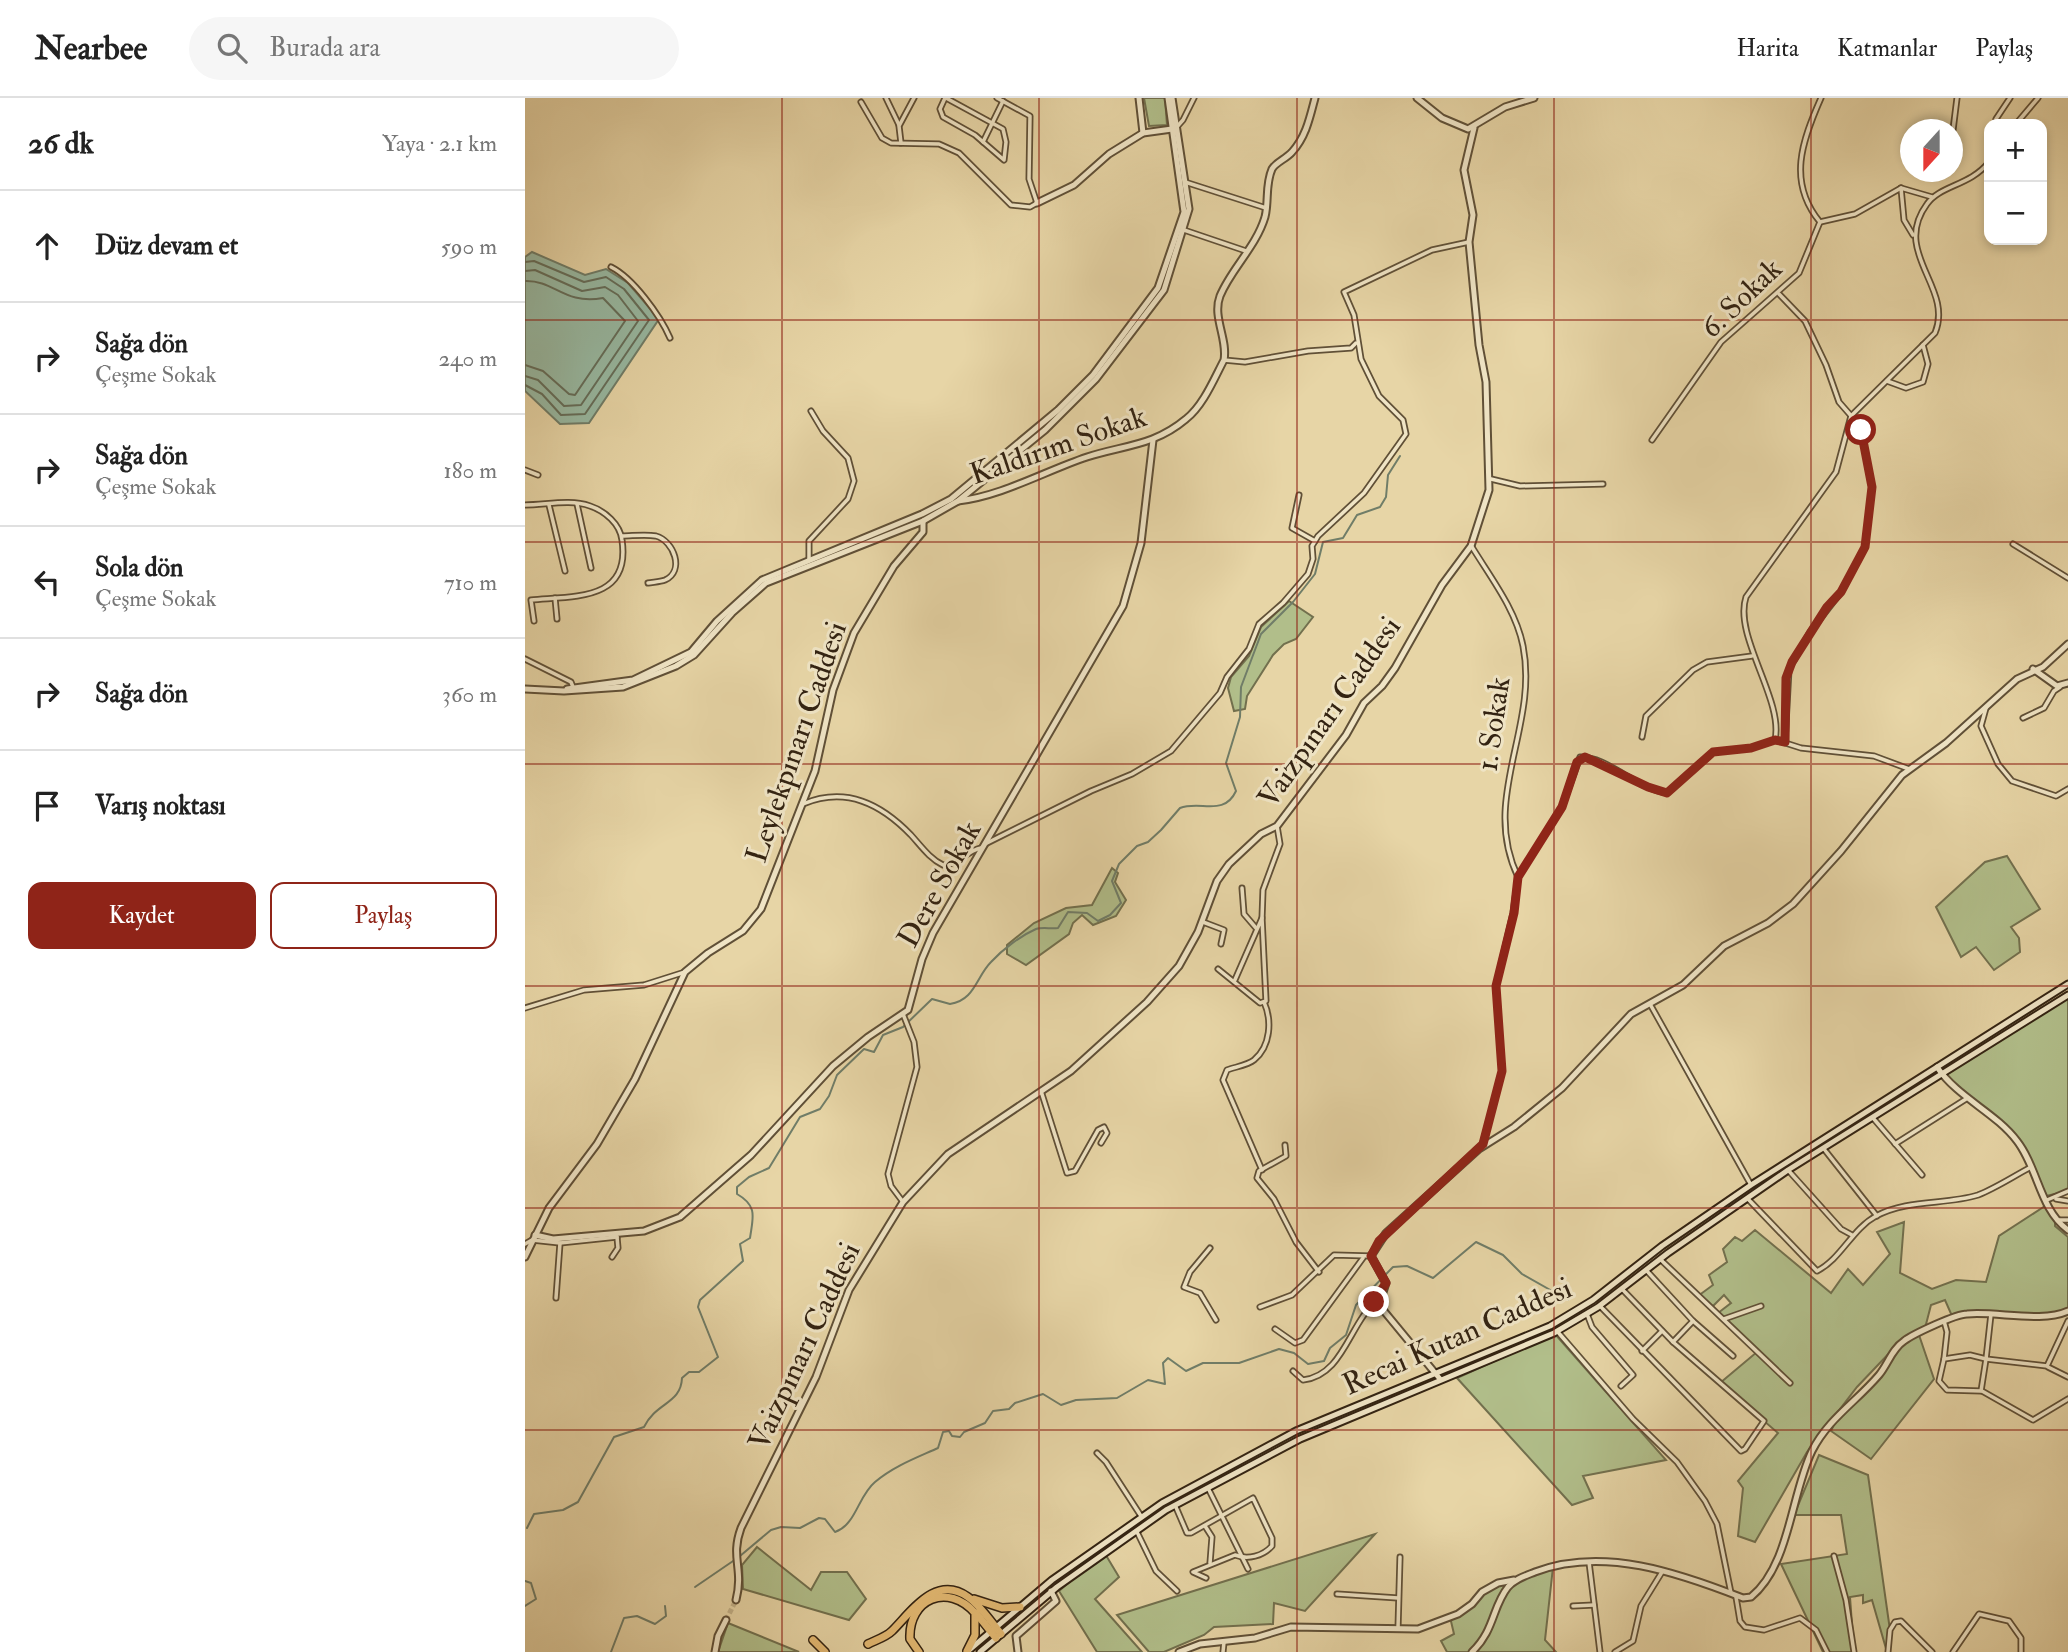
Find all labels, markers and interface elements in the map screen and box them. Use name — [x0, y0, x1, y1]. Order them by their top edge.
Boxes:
search box — [189, 17, 679, 80]
text: Nearbee — [35, 28, 147, 69]
icon: search — [213, 29, 251, 67]
text: Burada ara — [269, 32, 380, 64]
text: Harita — [1736, 33, 1799, 64]
text: Katmanlar — [1837, 33, 1937, 64]
text: Paylaş — [1975, 33, 2033, 64]
north arrow — [1900, 119, 1963, 182]
map controls — [1984, 119, 2047, 245]
button: + — [1984, 119, 2047, 182]
text: 26 dk — [28, 125, 94, 162]
text: Yaya · 2.1 km — [382, 129, 497, 158]
button: − — [1984, 182, 2047, 245]
icon: ahead — [28, 227, 66, 265]
text: Düz devam et — [95, 230, 238, 262]
text: 590 m — [441, 232, 497, 261]
street label: 6. Sokak — [1693, 251, 1790, 346]
text: Sağa dön — [95, 328, 188, 360]
icon: right — [28, 339, 66, 377]
text: 240 m — [438, 344, 497, 373]
text: Çeşme Sokak — [95, 360, 217, 389]
street label: Kaldırım Sokak — [965, 398, 1151, 493]
route start — [1845, 414, 1876, 445]
text: Sağa dön — [95, 440, 188, 472]
icon: right — [28, 451, 66, 489]
text: 180 m — [444, 456, 497, 485]
text: Çeşme Sokak — [95, 472, 217, 501]
text: Sola dön — [95, 552, 183, 584]
icon: left — [28, 563, 66, 601]
text: 710 m — [444, 568, 497, 597]
text: Çeşme Sokak — [95, 584, 217, 613]
street label: Vaizpınarı Caddesi — [1250, 610, 1409, 815]
street label: Leylekpınarı Caddesi — [738, 617, 855, 868]
icon: right — [28, 675, 66, 713]
street label: 1. Sokak — [1469, 675, 1518, 774]
text: Sağa dön — [95, 678, 188, 710]
text: 360 m — [442, 680, 497, 709]
icon: arrive — [28, 787, 66, 825]
text: Varış noktası — [95, 790, 226, 822]
street label: Dere Sokak — [890, 815, 989, 954]
button: Kaydet — [28, 882, 256, 949]
button: Paylaş — [270, 882, 497, 949]
street label: Vaizpınarı Caddesi — [740, 1237, 869, 1456]
street label: Recai Kutan Caddesi — [1337, 1269, 1577, 1404]
route end — [1358, 1286, 1389, 1317]

